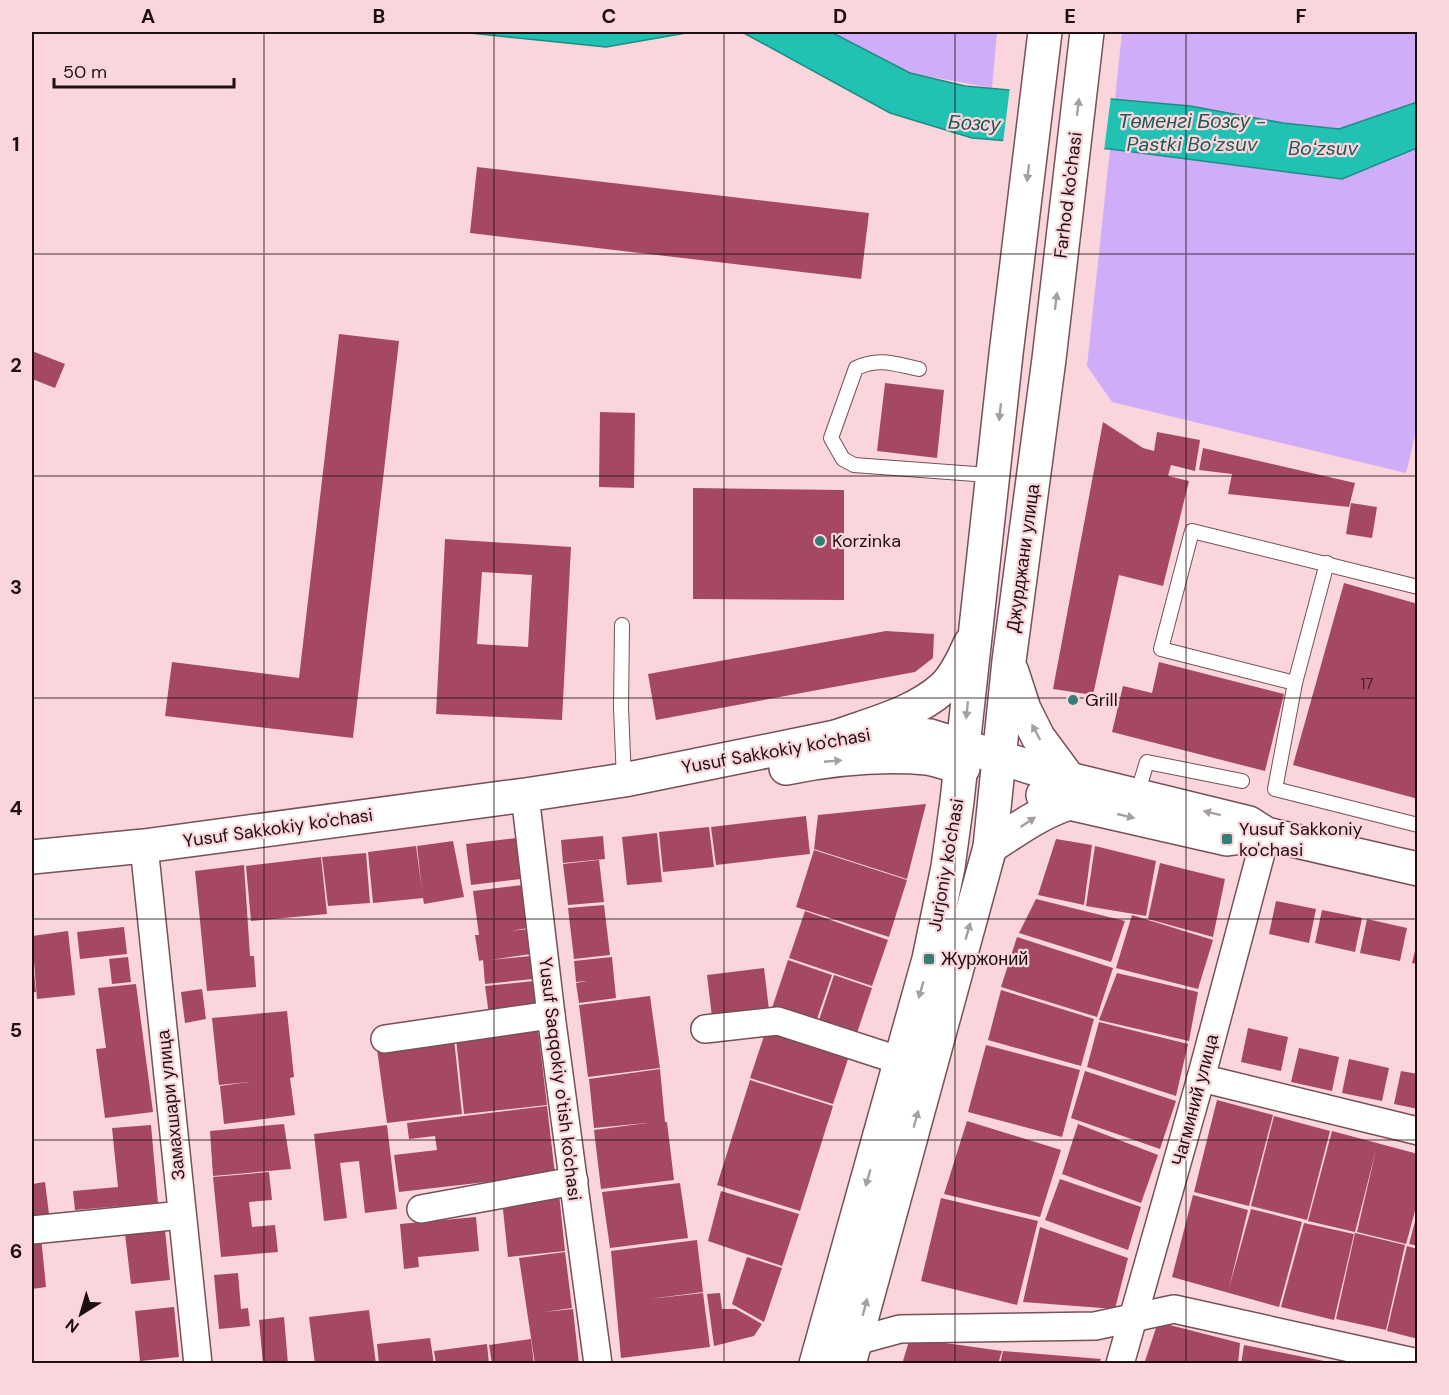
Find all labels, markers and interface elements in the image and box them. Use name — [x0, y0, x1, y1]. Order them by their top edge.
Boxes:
text: A — [141, 3, 155, 29]
text: B — [373, 3, 385, 29]
text: C — [602, 3, 616, 29]
text: D — [833, 3, 847, 29]
text: E — [1064, 3, 1076, 29]
text: F — [1295, 3, 1307, 29]
scale bar — [54, 51, 234, 89]
text: 50 m — [63, 60, 107, 84]
one-way arrow — [1073, 97, 1083, 116]
water label: Төменгі Бозсу - Pastki Boʻzsuv — [1118, 108, 1266, 157]
water label: Бозсу — [947, 109, 1002, 137]
text: 1 — [12, 131, 20, 157]
street label: Farhod ko'chasi — [1048, 131, 1088, 259]
water label: Boʻzsuv — [1288, 135, 1359, 161]
one-way arrow — [1023, 164, 1033, 183]
one-way arrow — [1051, 291, 1061, 310]
text: 2 — [10, 352, 22, 378]
one-way arrow — [995, 402, 1005, 421]
street label: Джурджани улица — [1001, 481, 1045, 634]
place label: Korzinka — [832, 529, 901, 553]
marker: Korzinka — [813, 534, 827, 548]
text: 3 — [10, 574, 22, 600]
house number: 17 — [1361, 674, 1373, 694]
place label: Grill — [1085, 688, 1118, 712]
marker: Grill — [1066, 693, 1080, 707]
one-way arrow — [963, 700, 972, 719]
street label: Yusuf Sakkokiy ko'chasi — [680, 723, 872, 779]
one-way arrow — [1031, 723, 1041, 740]
one-way arrow — [823, 757, 842, 766]
text: 4 — [10, 795, 23, 821]
street label: Jurjoniy ko'chasi — [922, 797, 970, 933]
street label: Yusuf Sakkokiy ko'chasi — [182, 803, 374, 853]
one-way arrow — [1203, 808, 1221, 818]
one-way arrow — [1116, 812, 1135, 822]
one-way arrow — [1020, 817, 1036, 828]
place label: Yusuf Sakkoniy ko'chasi — [1239, 817, 1363, 862]
marker: Yusuf Sakkoniy ko'chasi — [1220, 832, 1234, 846]
one-way arrow — [964, 922, 973, 940]
place label: Журжоний — [941, 947, 1028, 971]
marker: Журжоний — [922, 952, 936, 966]
street label: Yusuf Saqqokiy o'tish ko'chasi — [533, 956, 587, 1202]
one-way arrow — [916, 981, 925, 999]
text: 5 — [10, 1017, 22, 1043]
street label: Замахшари улица — [151, 1028, 191, 1181]
street label: Чагминий улица — [1166, 1031, 1224, 1168]
one-way arrow — [912, 1110, 921, 1128]
one-way arrow — [863, 1169, 872, 1187]
text: 6 — [10, 1238, 22, 1264]
north arrow — [51, 1284, 111, 1344]
one-way arrow — [861, 1298, 870, 1316]
text: N — [61, 1314, 83, 1337]

